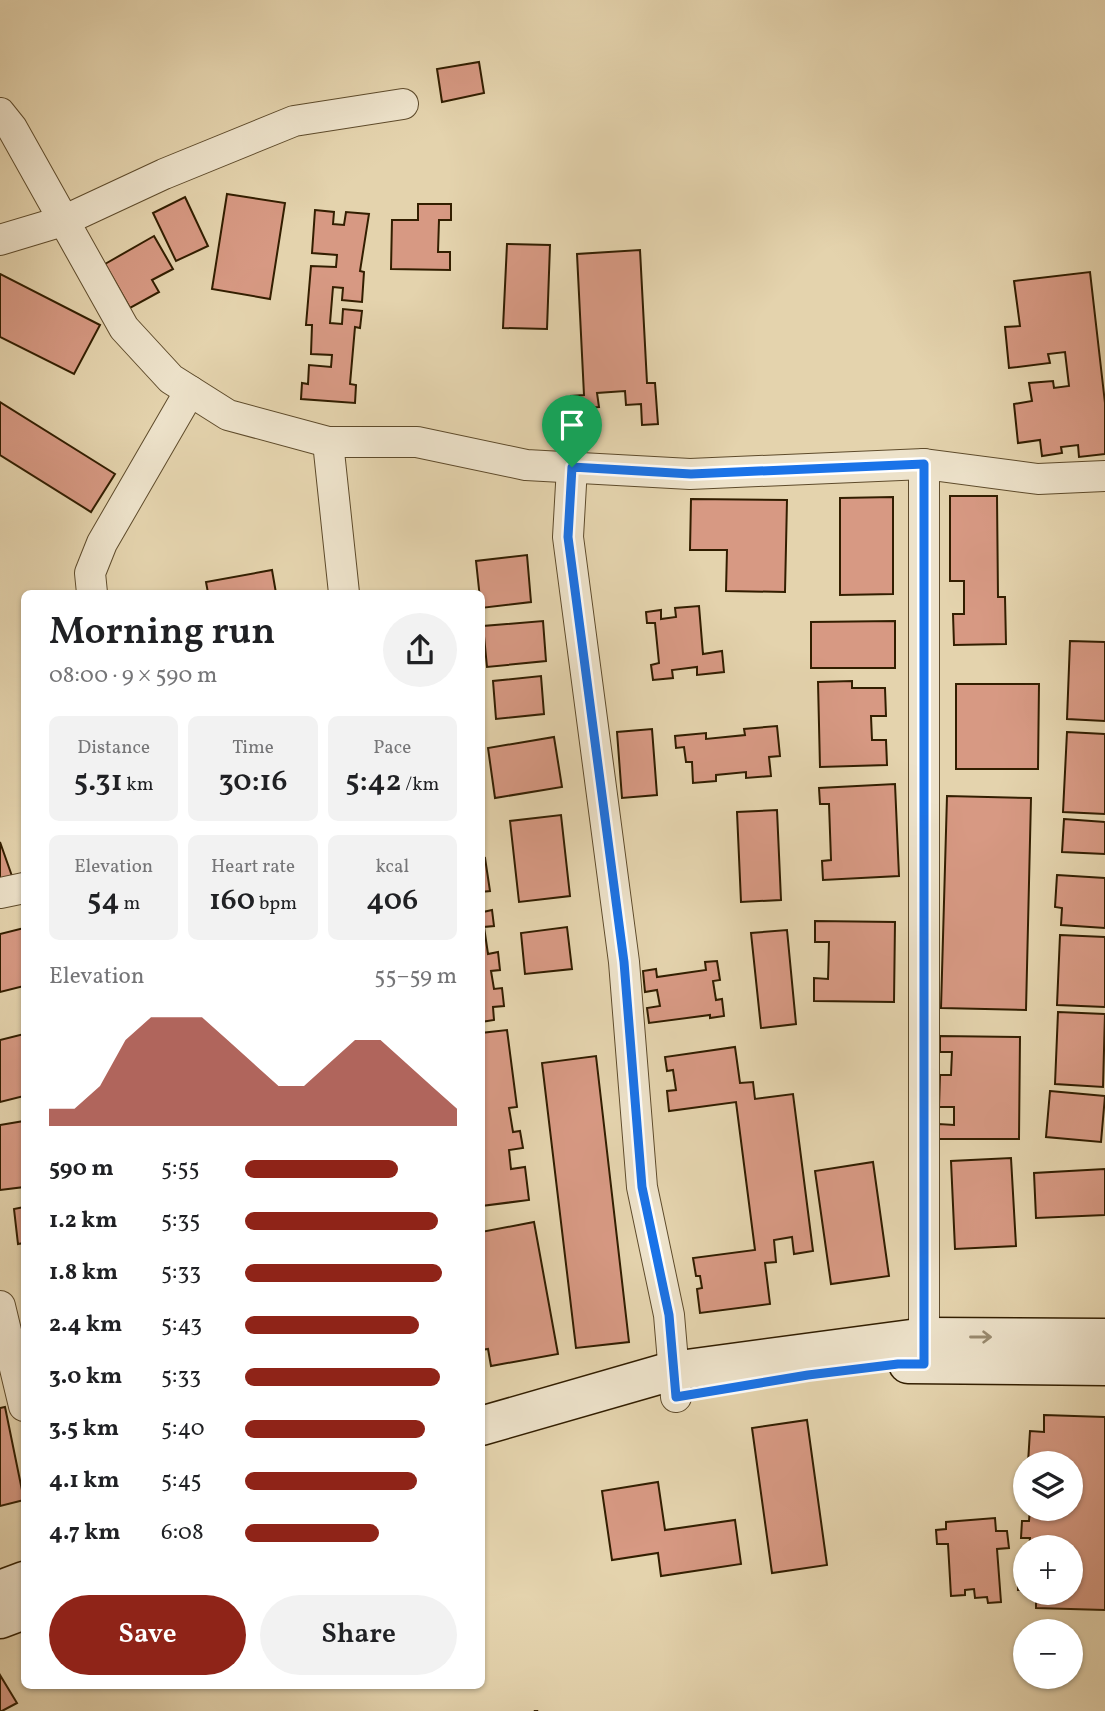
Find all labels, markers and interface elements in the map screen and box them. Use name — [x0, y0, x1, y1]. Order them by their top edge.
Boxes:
pin — [542, 395, 602, 467]
icon: arrive — [553, 406, 591, 444]
text: Morning run — [49, 607, 275, 660]
button: share — [383, 613, 457, 687]
text: 08:00 · 9 × 590 m — [49, 660, 217, 692]
text: Distance — [77, 735, 150, 761]
text: Time — [232, 735, 274, 761]
text: Pace — [373, 735, 411, 761]
text: 5.31 — [74, 761, 123, 803]
text: 30:16 — [219, 761, 287, 803]
text: 5:42 — [345, 761, 401, 803]
text: km — [123, 772, 154, 798]
text: /km — [401, 772, 439, 798]
text: Elevation — [74, 854, 153, 880]
text: Heart rate — [211, 854, 295, 880]
text: kcal — [375, 854, 409, 880]
text: 54 — [87, 880, 120, 922]
text: 160 — [209, 880, 255, 922]
text: 406 — [366, 880, 418, 922]
text: m — [120, 891, 140, 917]
text: bpm — [255, 891, 297, 917]
text: Elevation — [49, 961, 145, 993]
text: 55–59 m — [374, 961, 457, 993]
text: 590 m — [49, 1153, 114, 1185]
text: 5:55 — [161, 1153, 200, 1185]
text: 1.2 km — [49, 1205, 118, 1237]
text: 5:35 — [161, 1205, 200, 1237]
text: 1.8 km — [49, 1257, 118, 1289]
text: 5:33 — [161, 1257, 201, 1289]
text: 2.4 km — [49, 1309, 122, 1341]
text: 5:43 — [161, 1309, 202, 1341]
one-way arrow — [969, 1330, 992, 1344]
text: 3.0 km — [49, 1361, 122, 1393]
text: 5:33 — [161, 1361, 201, 1393]
text: 3.5 km — [49, 1413, 119, 1445]
text: 5:40 — [161, 1413, 205, 1445]
map controls — [1013, 1451, 1083, 1689]
button: layers — [1013, 1451, 1083, 1521]
text: 4.1 km — [49, 1465, 120, 1497]
text: 5:45 — [161, 1465, 202, 1497]
text: 4.7 km — [49, 1517, 121, 1549]
text: 6:08 — [161, 1517, 204, 1549]
button: + — [1013, 1535, 1083, 1605]
button: Save — [49, 1595, 246, 1675]
button: Share — [260, 1595, 457, 1675]
button: − — [1013, 1619, 1083, 1689]

